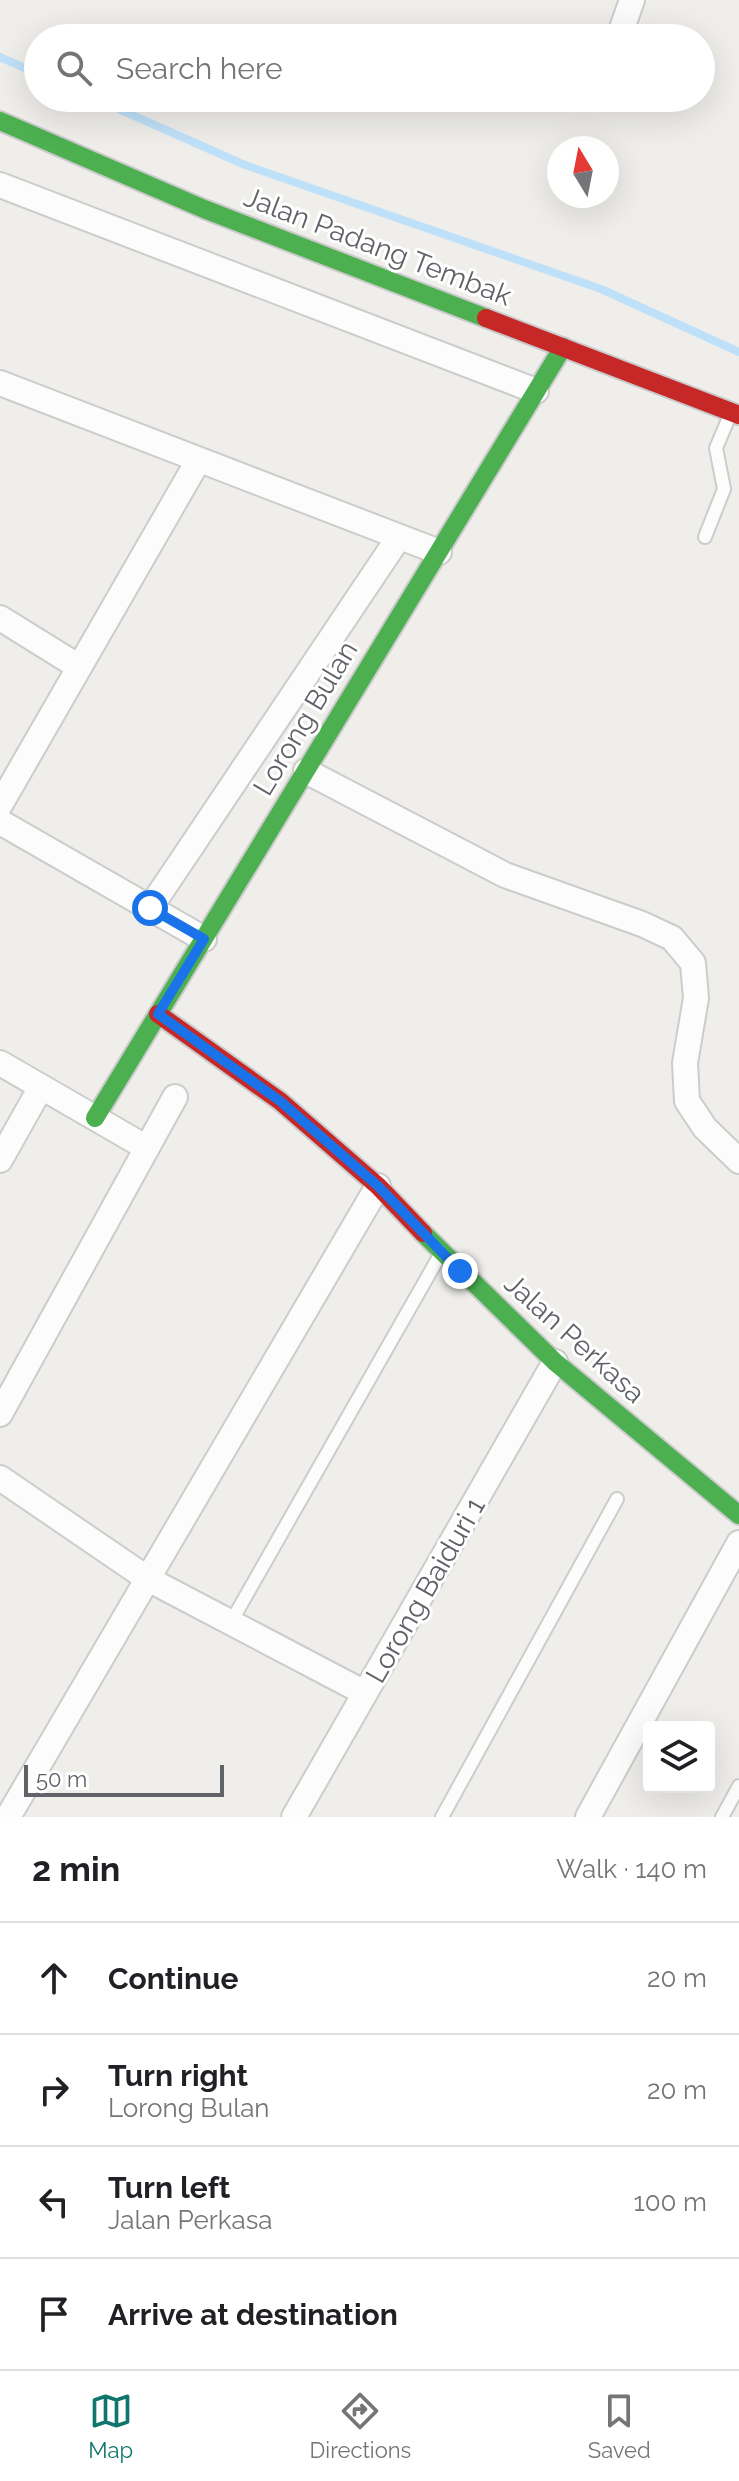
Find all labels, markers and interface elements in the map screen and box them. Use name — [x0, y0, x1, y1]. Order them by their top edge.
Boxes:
search box — [24, 24, 715, 112]
icon: search — [52, 46, 96, 90]
text: Search here — [116, 51, 283, 86]
north arrow — [547, 136, 619, 208]
street label: Jalan Padang Tembak — [240, 180, 516, 313]
street label: Lorong Bulan — [246, 635, 364, 801]
route start — [132, 890, 168, 926]
route end — [442, 1253, 478, 1289]
street label: Jalan Perkasa — [498, 1267, 652, 1410]
street label: Lorong Baiduri 1 — [359, 1492, 492, 1689]
map controls — [643, 1721, 715, 1793]
button: layers — [643, 1721, 715, 1793]
scale bar — [24, 1761, 224, 1797]
text: 50 m — [36, 1766, 87, 1792]
text: 2 min — [32, 1849, 120, 1889]
text: Walk · 140 m — [556, 1854, 707, 1884]
icon: ahead — [32, 1956, 76, 2000]
text: Continue — [108, 1961, 239, 1996]
text: 20 m — [647, 1963, 707, 1993]
text: Turn right — [108, 2058, 248, 2093]
icon: right — [32, 2068, 76, 2112]
text: 20 m — [647, 2075, 707, 2105]
text: Lorong Bulan — [108, 2093, 270, 2123]
text: Turn left — [108, 2170, 230, 2205]
icon: left — [32, 2180, 76, 2224]
text: 100 m — [634, 2187, 707, 2217]
text: Jalan Perkasa — [108, 2205, 272, 2235]
icon: arrive — [32, 2292, 76, 2336]
text: Arrive at destination — [108, 2297, 398, 2332]
tab: Map — [88, 2389, 133, 2463]
tab: Directions — [310, 2389, 411, 2463]
tab: Saved — [588, 2389, 651, 2463]

